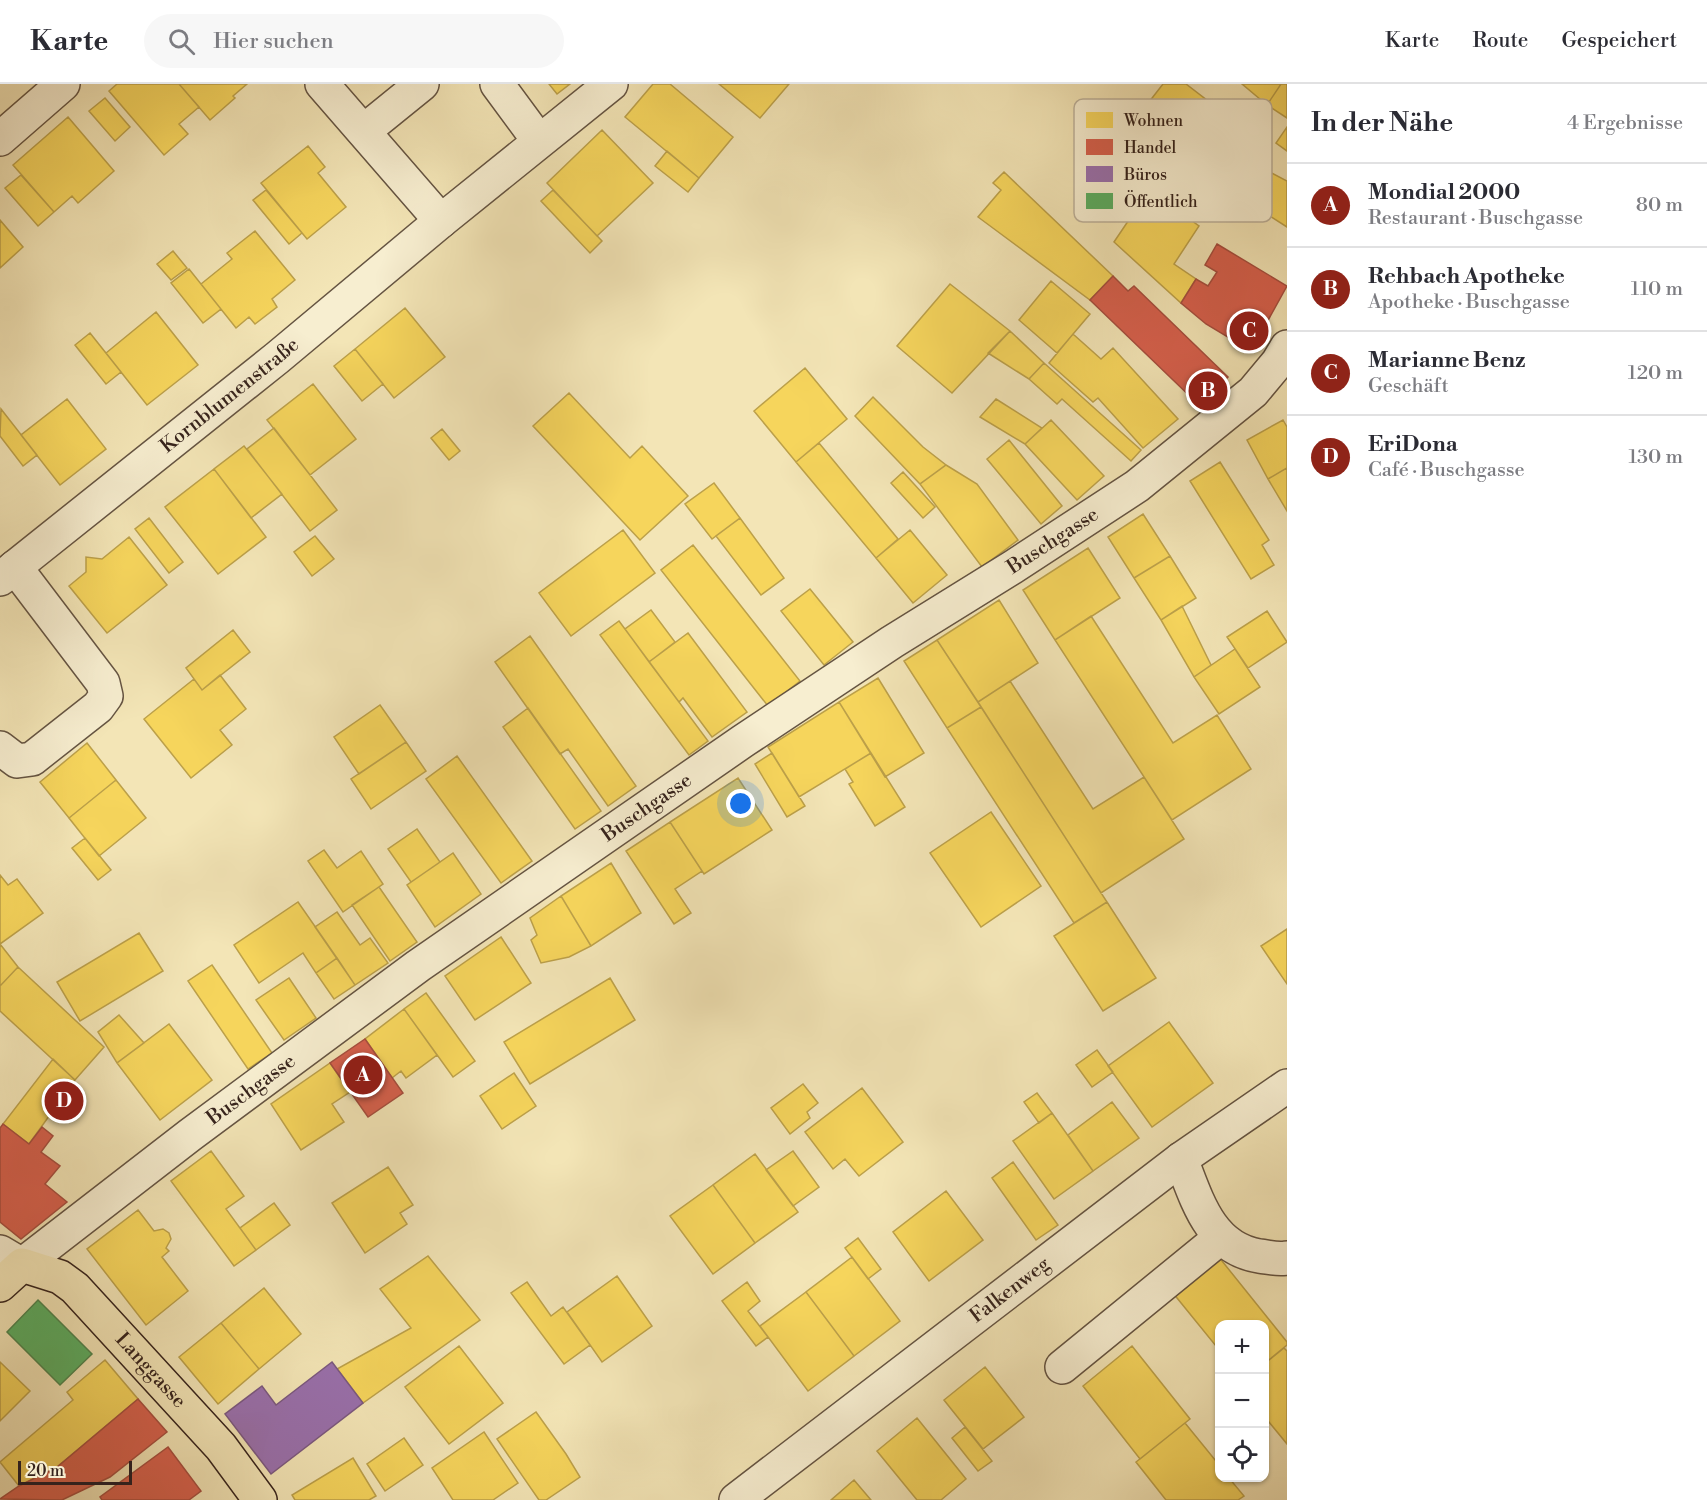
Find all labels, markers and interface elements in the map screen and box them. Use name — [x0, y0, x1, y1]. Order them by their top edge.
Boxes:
search box — [144, 14, 564, 68]
text: Karte — [30, 24, 108, 59]
icon: search — [165, 25, 198, 58]
text: Hier suchen — [213, 28, 334, 55]
text: Karte — [1385, 28, 1439, 54]
text: Route — [1472, 28, 1528, 54]
text: Gespeichert — [1561, 28, 1677, 54]
legend — [1074, 99, 1272, 222]
text: In der Nähe — [1311, 107, 1453, 139]
text: Wohnen — [1123, 111, 1184, 131]
text: 4 Ergebnisse — [1567, 111, 1683, 136]
text: Handel — [1124, 138, 1177, 158]
text: Büros — [1123, 165, 1167, 185]
text: Mondial 2000 — [1368, 179, 1520, 206]
text: Öffentlich — [1124, 190, 1198, 212]
text: A — [1323, 193, 1338, 218]
text: 80 m — [1636, 193, 1683, 218]
text: Restaurant · Buschgasse — [1368, 206, 1583, 231]
text: Rehbach Apotheke — [1368, 263, 1565, 290]
text: B — [1323, 277, 1338, 302]
text: 110 m — [1631, 277, 1683, 302]
text: Apotheke · Buschgasse — [1368, 290, 1570, 315]
pin: C — [1230, 308, 1268, 354]
street label: Kornblumenstraße — [155, 332, 304, 459]
text: Marianne Benz — [1368, 347, 1525, 374]
text: C — [1323, 361, 1338, 386]
text: 120 m — [1628, 361, 1683, 386]
pin: B — [1188, 368, 1228, 414]
text: Geschäft — [1368, 374, 1449, 399]
text: EriDona — [1368, 431, 1458, 458]
text: D — [1323, 445, 1338, 470]
text: 130 m — [1628, 445, 1683, 470]
text: Café · Buschgasse — [1368, 458, 1525, 483]
street label: Buschgasse — [1002, 502, 1103, 580]
street label: Buschgasse — [596, 768, 697, 848]
your location — [726, 789, 755, 818]
street label: Buschgasse — [201, 1049, 300, 1131]
pin: A — [344, 1052, 382, 1098]
pin: D — [44, 1078, 84, 1124]
street label: Falkenweg — [965, 1251, 1055, 1329]
map controls — [1215, 1320, 1269, 1482]
button: + — [1215, 1320, 1269, 1374]
street label: Langgasse — [110, 1327, 192, 1413]
button: − — [1215, 1374, 1269, 1428]
button: locate — [1215, 1428, 1269, 1482]
scale bar — [18, 1458, 132, 1486]
text: 20 m — [27, 1461, 64, 1481]

